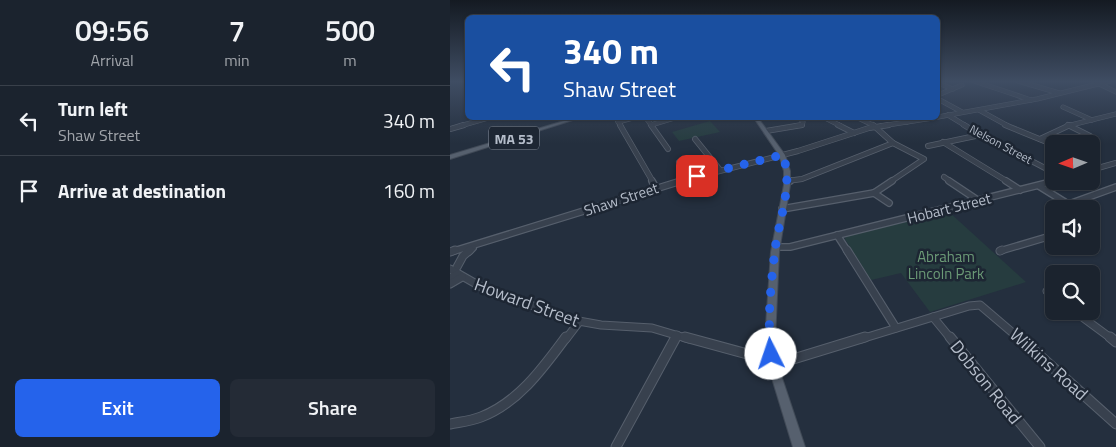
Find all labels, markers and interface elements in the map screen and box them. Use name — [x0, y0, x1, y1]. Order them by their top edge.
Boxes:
text: 09:56 — [75, 7, 149, 53]
text: 7 — [229, 7, 245, 53]
text: 500 — [325, 7, 375, 53]
text: 340 m — [563, 24, 659, 78]
icon: left — [480, 35, 545, 100]
text: Arrival — [90, 48, 134, 72]
text: min — [224, 48, 250, 72]
text: m — [343, 48, 357, 72]
text: Shaw Street — [563, 72, 676, 106]
text: Turn left — [58, 94, 128, 123]
text: 340 m — [383, 106, 435, 135]
icon: left — [15, 107, 43, 135]
street label: Nelson Street — [966, 119, 1037, 169]
text: Shaw Street — [58, 123, 140, 147]
road number: MA 53 — [489, 126, 539, 150]
north arrow — [1045, 135, 1100, 190]
map controls — [1045, 135, 1100, 320]
pin — [676, 155, 718, 197]
icon: arrive — [683, 162, 711, 190]
text: Arrive at destination — [58, 176, 226, 205]
text: 160 m — [383, 176, 435, 205]
street label: Shaw Street — [581, 176, 662, 222]
icon: arrive — [15, 177, 43, 205]
street label: Hobart Street — [905, 186, 994, 230]
button: sound — [1045, 200, 1100, 255]
park label: Abraham Lincoln Park — [908, 245, 984, 285]
button: search — [1045, 265, 1100, 320]
street label: Howard Street — [471, 271, 584, 334]
street label: Wilkins Road — [1004, 321, 1094, 407]
position arrow — [744, 327, 796, 379]
street label: Dobson Road — [944, 334, 1028, 430]
button: Exit — [15, 379, 220, 437]
button: Share — [230, 379, 435, 437]

